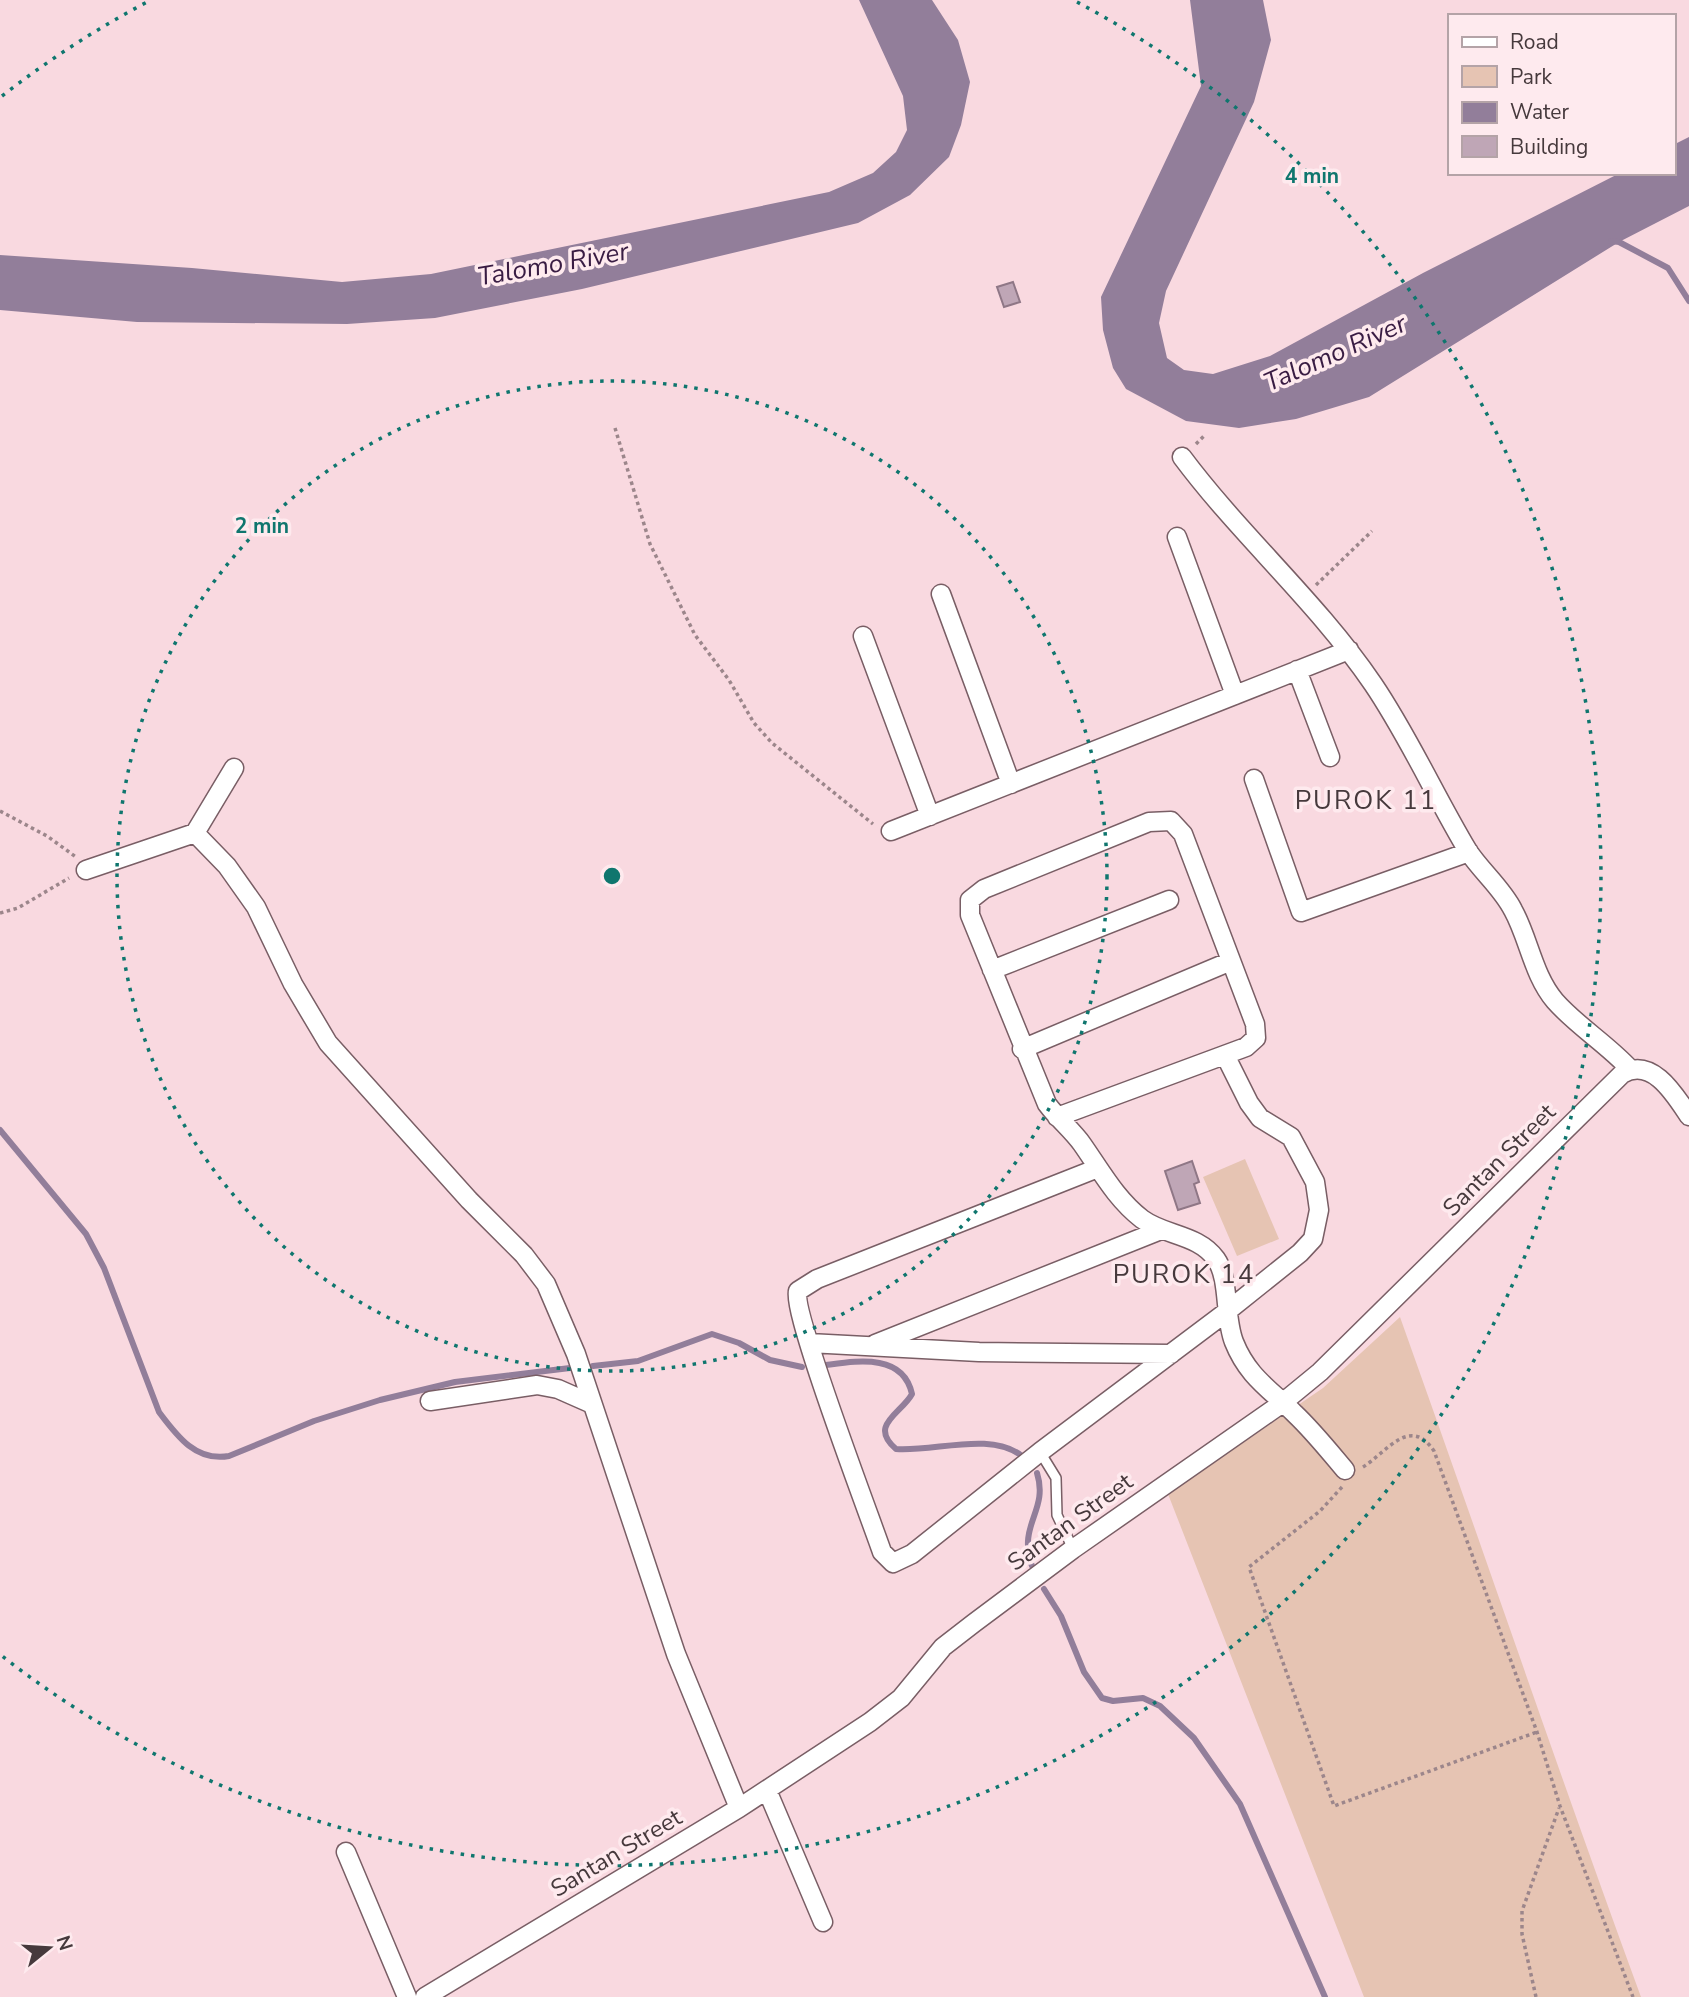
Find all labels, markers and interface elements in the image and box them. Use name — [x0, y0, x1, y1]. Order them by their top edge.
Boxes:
legend — [1448, 14, 1675, 175]
text: Road — [1510, 28, 1559, 56]
text: Park — [1510, 63, 1552, 91]
text: Water — [1510, 98, 1569, 126]
text: Building — [1510, 133, 1588, 161]
text: 4 min — [1285, 162, 1339, 190]
water label: Talomo River — [475, 233, 632, 294]
water label: Talomo River — [1258, 306, 1412, 400]
text: 2 min — [235, 512, 289, 540]
district label: PUROK 11 — [1295, 783, 1437, 818]
centre of rings — [600, 864, 624, 888]
street label: Santan Street — [1436, 1096, 1563, 1223]
district label: PUROK 14 — [1113, 1257, 1255, 1292]
street label: Santan Street — [1001, 1465, 1140, 1578]
street label: Santan Street — [545, 1801, 688, 1905]
north arrow — [14, 1913, 84, 1983]
text: N — [50, 1932, 79, 1954]

